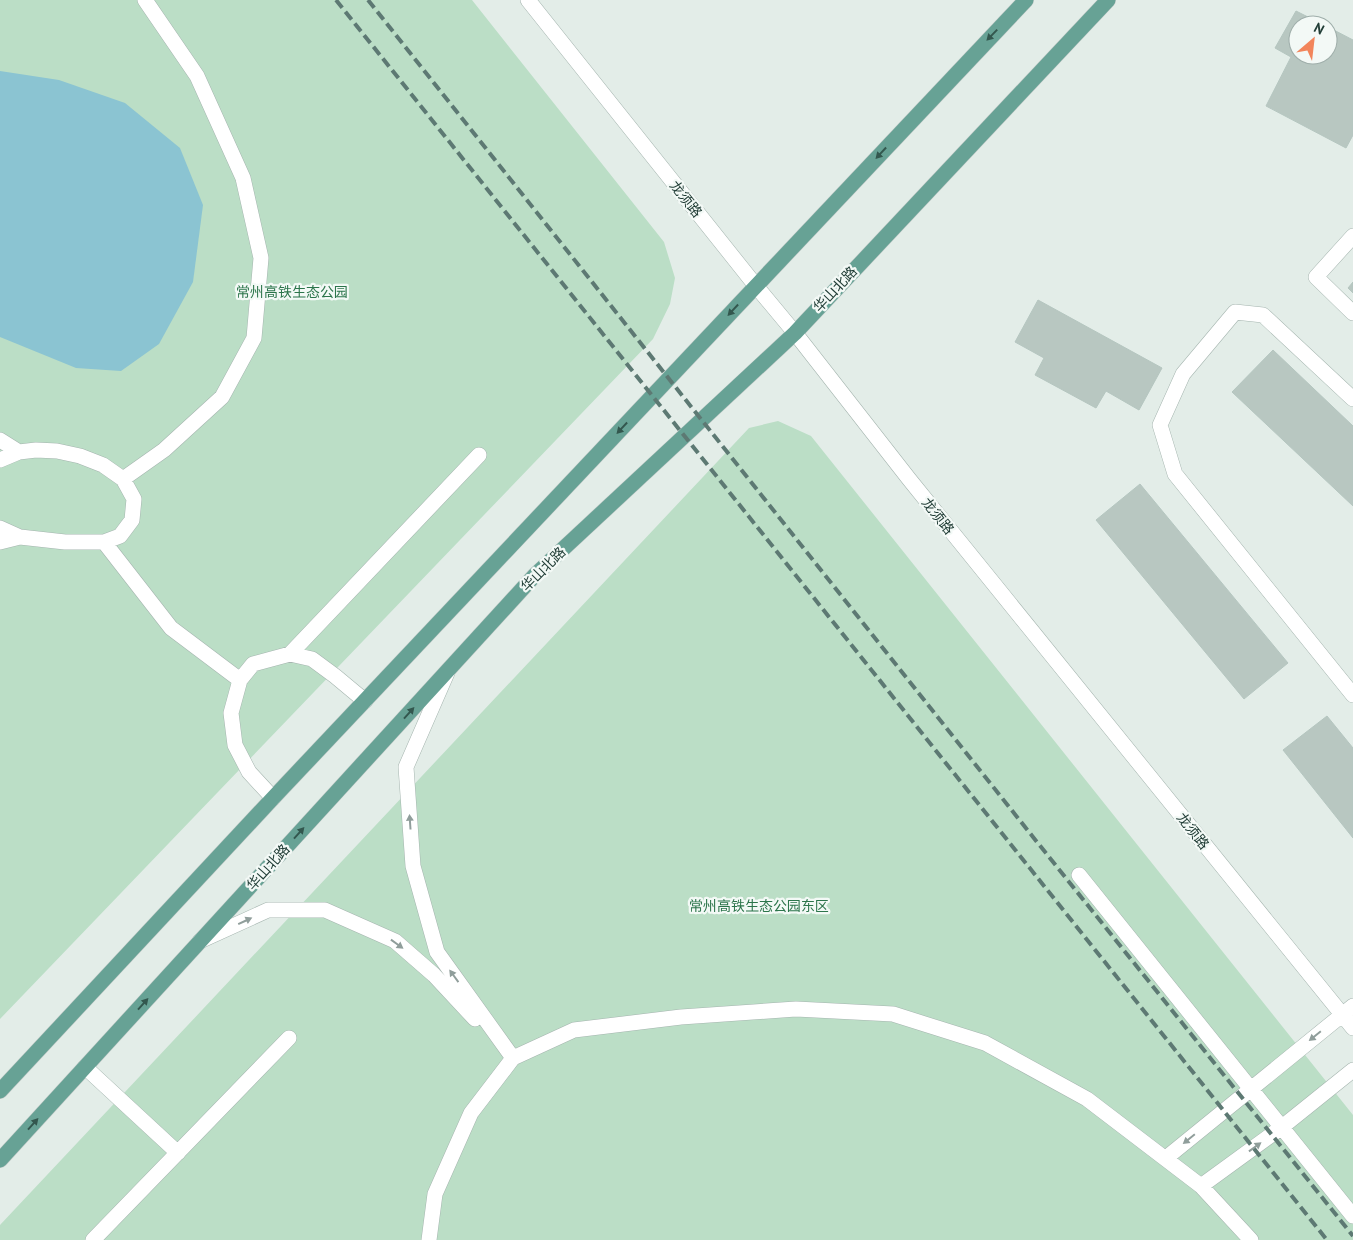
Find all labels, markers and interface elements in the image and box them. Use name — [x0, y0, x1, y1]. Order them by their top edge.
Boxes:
north arrow — [1288, 15, 1338, 65]
text: N — [1311, 18, 1327, 39]
one-way arrow — [986, 29, 998, 41]
one-way arrow — [875, 147, 887, 159]
street label: 龙须路 — [666, 177, 706, 221]
street label: 华山北路 — [809, 262, 861, 316]
park label: 常州高铁生态公园 — [236, 283, 348, 301]
one-way arrow — [727, 303, 739, 315]
one-way arrow — [616, 422, 628, 434]
street label: 龙须路 — [918, 494, 958, 538]
street label: 华山北路 — [517, 543, 569, 595]
one-way arrow — [403, 707, 415, 719]
street label: 龙须路 — [1173, 809, 1213, 853]
one-way arrow — [406, 814, 414, 830]
one-way arrow — [294, 826, 305, 839]
street label: 华山北路 — [243, 840, 293, 894]
park label: 常州高铁生态公园东区 — [689, 897, 829, 915]
one-way arrow — [238, 917, 252, 925]
one-way arrow — [390, 939, 404, 949]
one-way arrow — [449, 969, 459, 983]
one-way arrow — [137, 999, 149, 1011]
one-way arrow — [1309, 1031, 1322, 1042]
one-way arrow — [27, 1119, 39, 1131]
one-way arrow — [1183, 1134, 1196, 1145]
one-way arrow — [1248, 1142, 1262, 1152]

